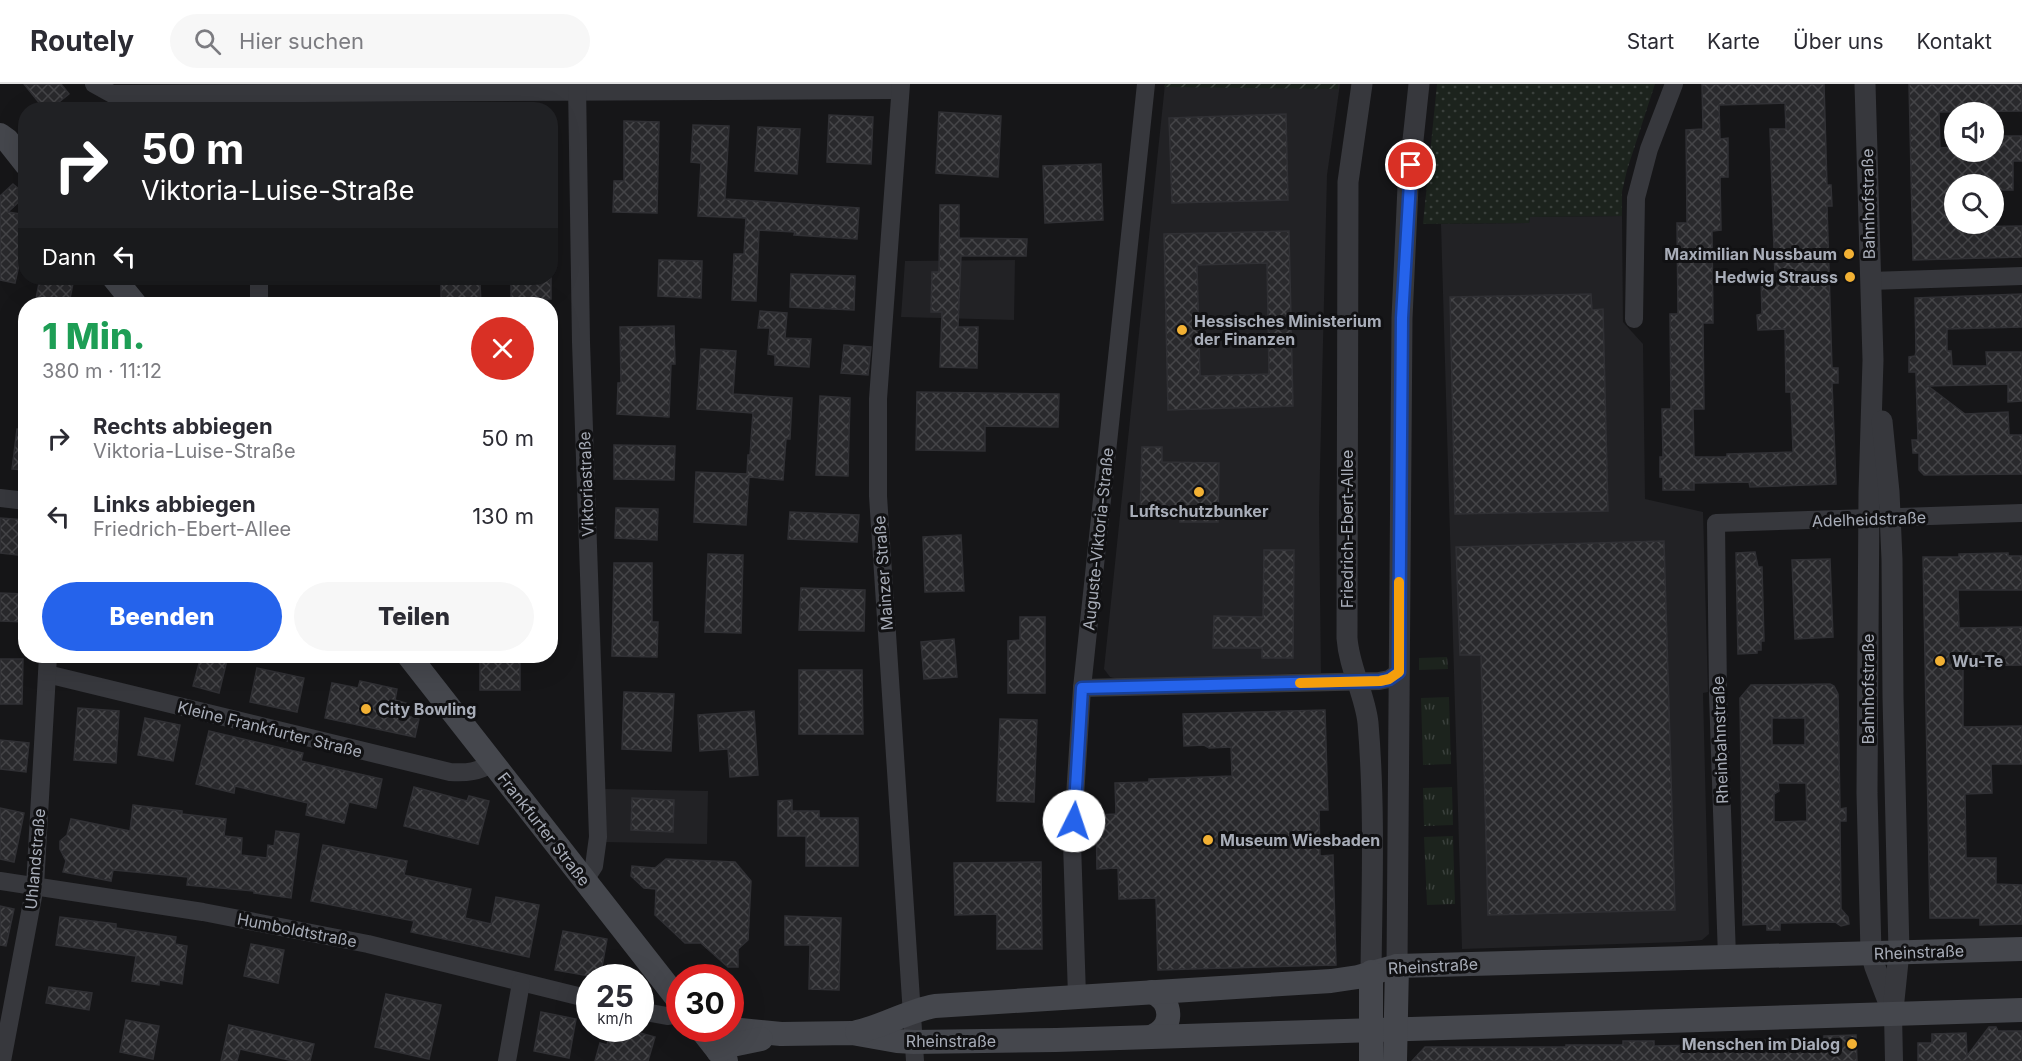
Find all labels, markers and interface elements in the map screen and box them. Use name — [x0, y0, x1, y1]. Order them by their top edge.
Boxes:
search box — [170, 14, 590, 68]
text: Routely — [30, 24, 134, 58]
icon: search — [191, 25, 224, 58]
text: Hier suchen — [239, 28, 364, 54]
text: Start — [1627, 29, 1674, 54]
text: Karte — [1707, 29, 1760, 54]
text: Über uns — [1793, 29, 1884, 54]
text: Kontakt — [1917, 29, 1992, 54]
map controls — [1944, 102, 2004, 234]
button: sound — [1944, 102, 2004, 162]
text: 50 m — [141, 123, 244, 174]
icon: right — [42, 126, 120, 204]
pin — [1385, 139, 1436, 190]
icon: arrive — [1394, 148, 1427, 181]
street label: Bahnhofstraße — [1857, 148, 1879, 260]
text: Viktoria-Luise-Straße — [141, 174, 415, 207]
button: search — [1944, 174, 2004, 234]
icon: left — [108, 240, 141, 273]
text: Dann — [42, 244, 96, 270]
place label: Maximilian Nussbaum — [1664, 244, 1837, 264]
marker: Maximilian Nussbaum — [1842, 247, 1856, 261]
place label: Hedwig Strauss — [1715, 267, 1838, 287]
marker: Hedwig Strauss — [1843, 270, 1857, 284]
place label: Hessisches Ministerium der Finanzen — [1194, 311, 1382, 349]
text: 1 Min. — [42, 314, 145, 358]
button: close — [471, 317, 534, 380]
marker: Hessisches Ministerium der Finanzen — [1175, 323, 1189, 337]
text: 380 m · 11:12 — [42, 359, 162, 383]
text: Rechts abbiegen — [93, 413, 273, 439]
icon: right — [42, 422, 75, 455]
text: 50 m — [481, 425, 534, 451]
street label: Viktoriastraße — [574, 431, 598, 537]
text: Viktoria-Luise-Straße — [93, 439, 296, 463]
street label: Auguste-Viktoria-Straße — [1078, 447, 1118, 631]
street label: Friedrich-Ebert-Allee — [1337, 450, 1357, 608]
marker: Luftschutzbunker — [1192, 485, 1206, 499]
text: Links abbiegen — [93, 491, 256, 517]
icon: left — [42, 500, 75, 533]
place label: Luftschutzbunker — [1130, 501, 1269, 521]
text: 130 m — [472, 503, 534, 529]
street label: Adelheidstraße — [1811, 507, 1927, 531]
street label: Mainzer Straße — [869, 515, 897, 631]
text: Friedrich-Ebert-Allee — [93, 517, 291, 541]
button: Beenden — [42, 582, 282, 651]
button: Teilen — [294, 582, 534, 651]
street label: Bahnhofstraße — [1858, 634, 1878, 744]
place label: Wu-Te — [1952, 651, 2003, 671]
marker: Wu-Te — [1933, 654, 1947, 668]
street label: Rheinbahnstraße — [1708, 676, 1732, 804]
street label: Kleine Frankfurter Straße — [176, 696, 364, 762]
place label: City Bowling — [378, 699, 476, 719]
marker: City Bowling — [359, 702, 373, 716]
street label: Frankfurter Straße — [493, 768, 595, 890]
position arrow — [1042, 789, 1106, 853]
street label: Uhlandstraße — [21, 808, 49, 910]
place label: Museum Wiesbaden — [1220, 830, 1380, 850]
marker: Museum Wiesbaden — [1201, 833, 1215, 847]
street label: Humboldtstraße — [235, 909, 359, 951]
street label: Rheinstraße — [1874, 940, 1964, 964]
street label: Rheinstraße — [1387, 954, 1479, 978]
speed limit sign: 30 — [666, 964, 744, 1042]
text: 25 — [596, 978, 634, 1014]
text: km/h — [597, 1009, 633, 1028]
street label: Rheinstraße — [906, 1031, 996, 1051]
place label: Menschen im Dialog — [1682, 1034, 1840, 1054]
marker: Menschen im Dialog — [1845, 1037, 1859, 1051]

